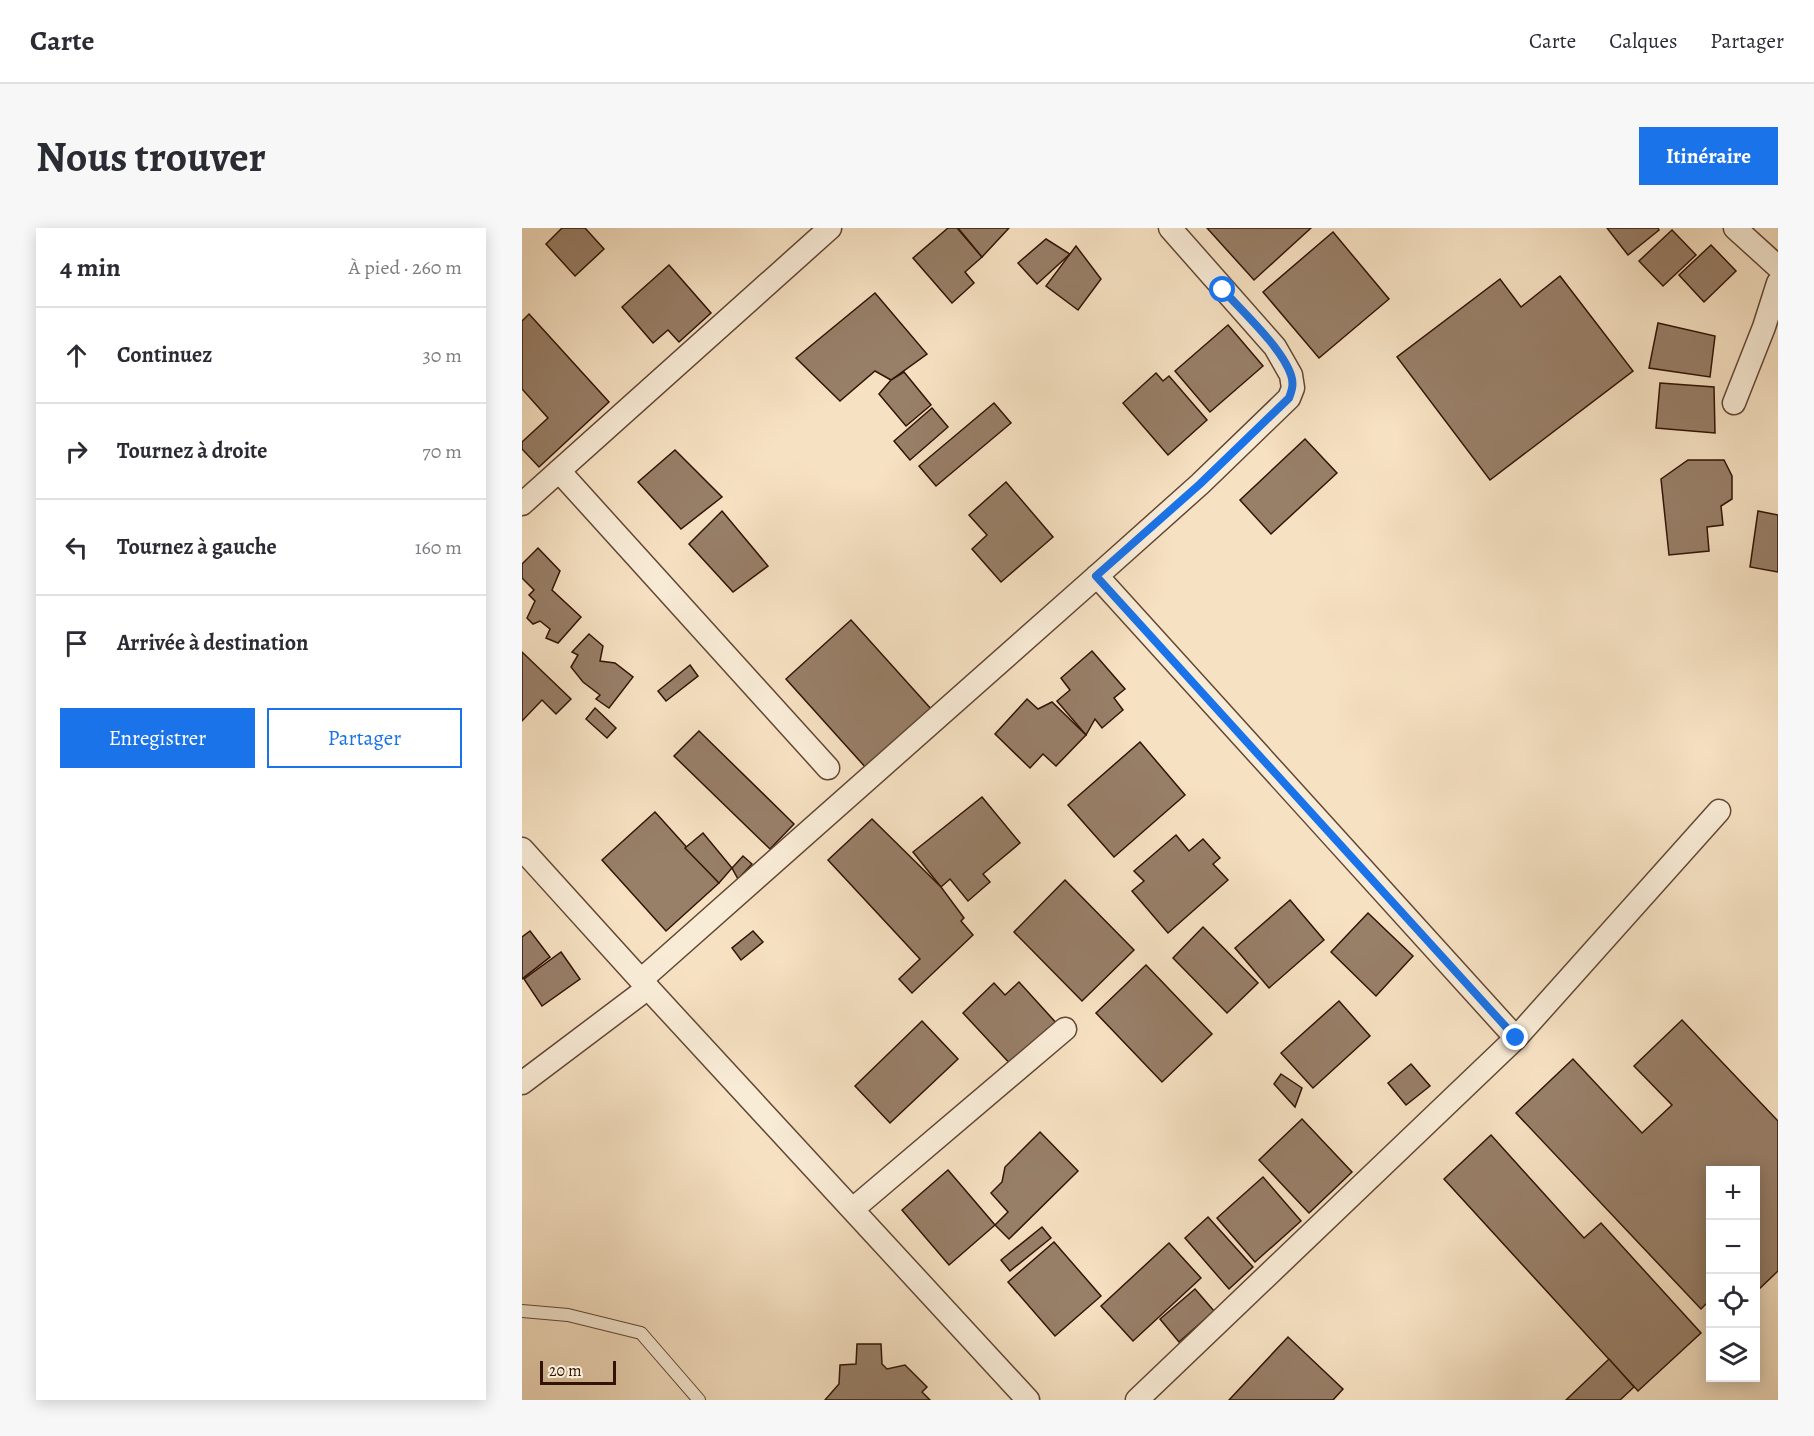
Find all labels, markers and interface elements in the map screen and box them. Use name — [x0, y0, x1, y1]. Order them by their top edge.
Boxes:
text: Carte — [30, 22, 95, 60]
text: Carte — [1529, 27, 1576, 55]
text: Calques — [1609, 27, 1677, 55]
text: Partager — [1710, 27, 1784, 55]
button: Itinéraire — [1639, 127, 1778, 185]
text: Nous trouver — [36, 128, 266, 185]
text: 4 min — [60, 250, 121, 285]
text: À pied · 260 m — [349, 254, 462, 281]
route start — [1209, 276, 1235, 302]
icon: ahead — [60, 339, 93, 372]
text: Continuez — [117, 340, 212, 370]
text: 30 m — [422, 342, 462, 369]
icon: right — [60, 435, 93, 468]
text: Tournez à droite — [117, 436, 268, 466]
text: 70 m — [422, 438, 462, 465]
icon: left — [60, 531, 93, 564]
text: Tournez à gauche — [117, 532, 277, 562]
text: 160 m — [415, 534, 462, 561]
icon: arrive — [60, 627, 93, 660]
text: Arrivée à destination — [117, 628, 308, 658]
button: Enregistrer — [60, 708, 255, 768]
button: Partager — [267, 708, 462, 768]
route end — [1502, 1024, 1528, 1050]
map controls — [1706, 1166, 1760, 1382]
button: + — [1706, 1166, 1760, 1220]
button: − — [1706, 1220, 1760, 1274]
button: locate — [1706, 1274, 1760, 1328]
button: layers — [1706, 1328, 1760, 1382]
scale bar — [540, 1358, 616, 1386]
text: 20 m — [549, 1360, 582, 1382]

